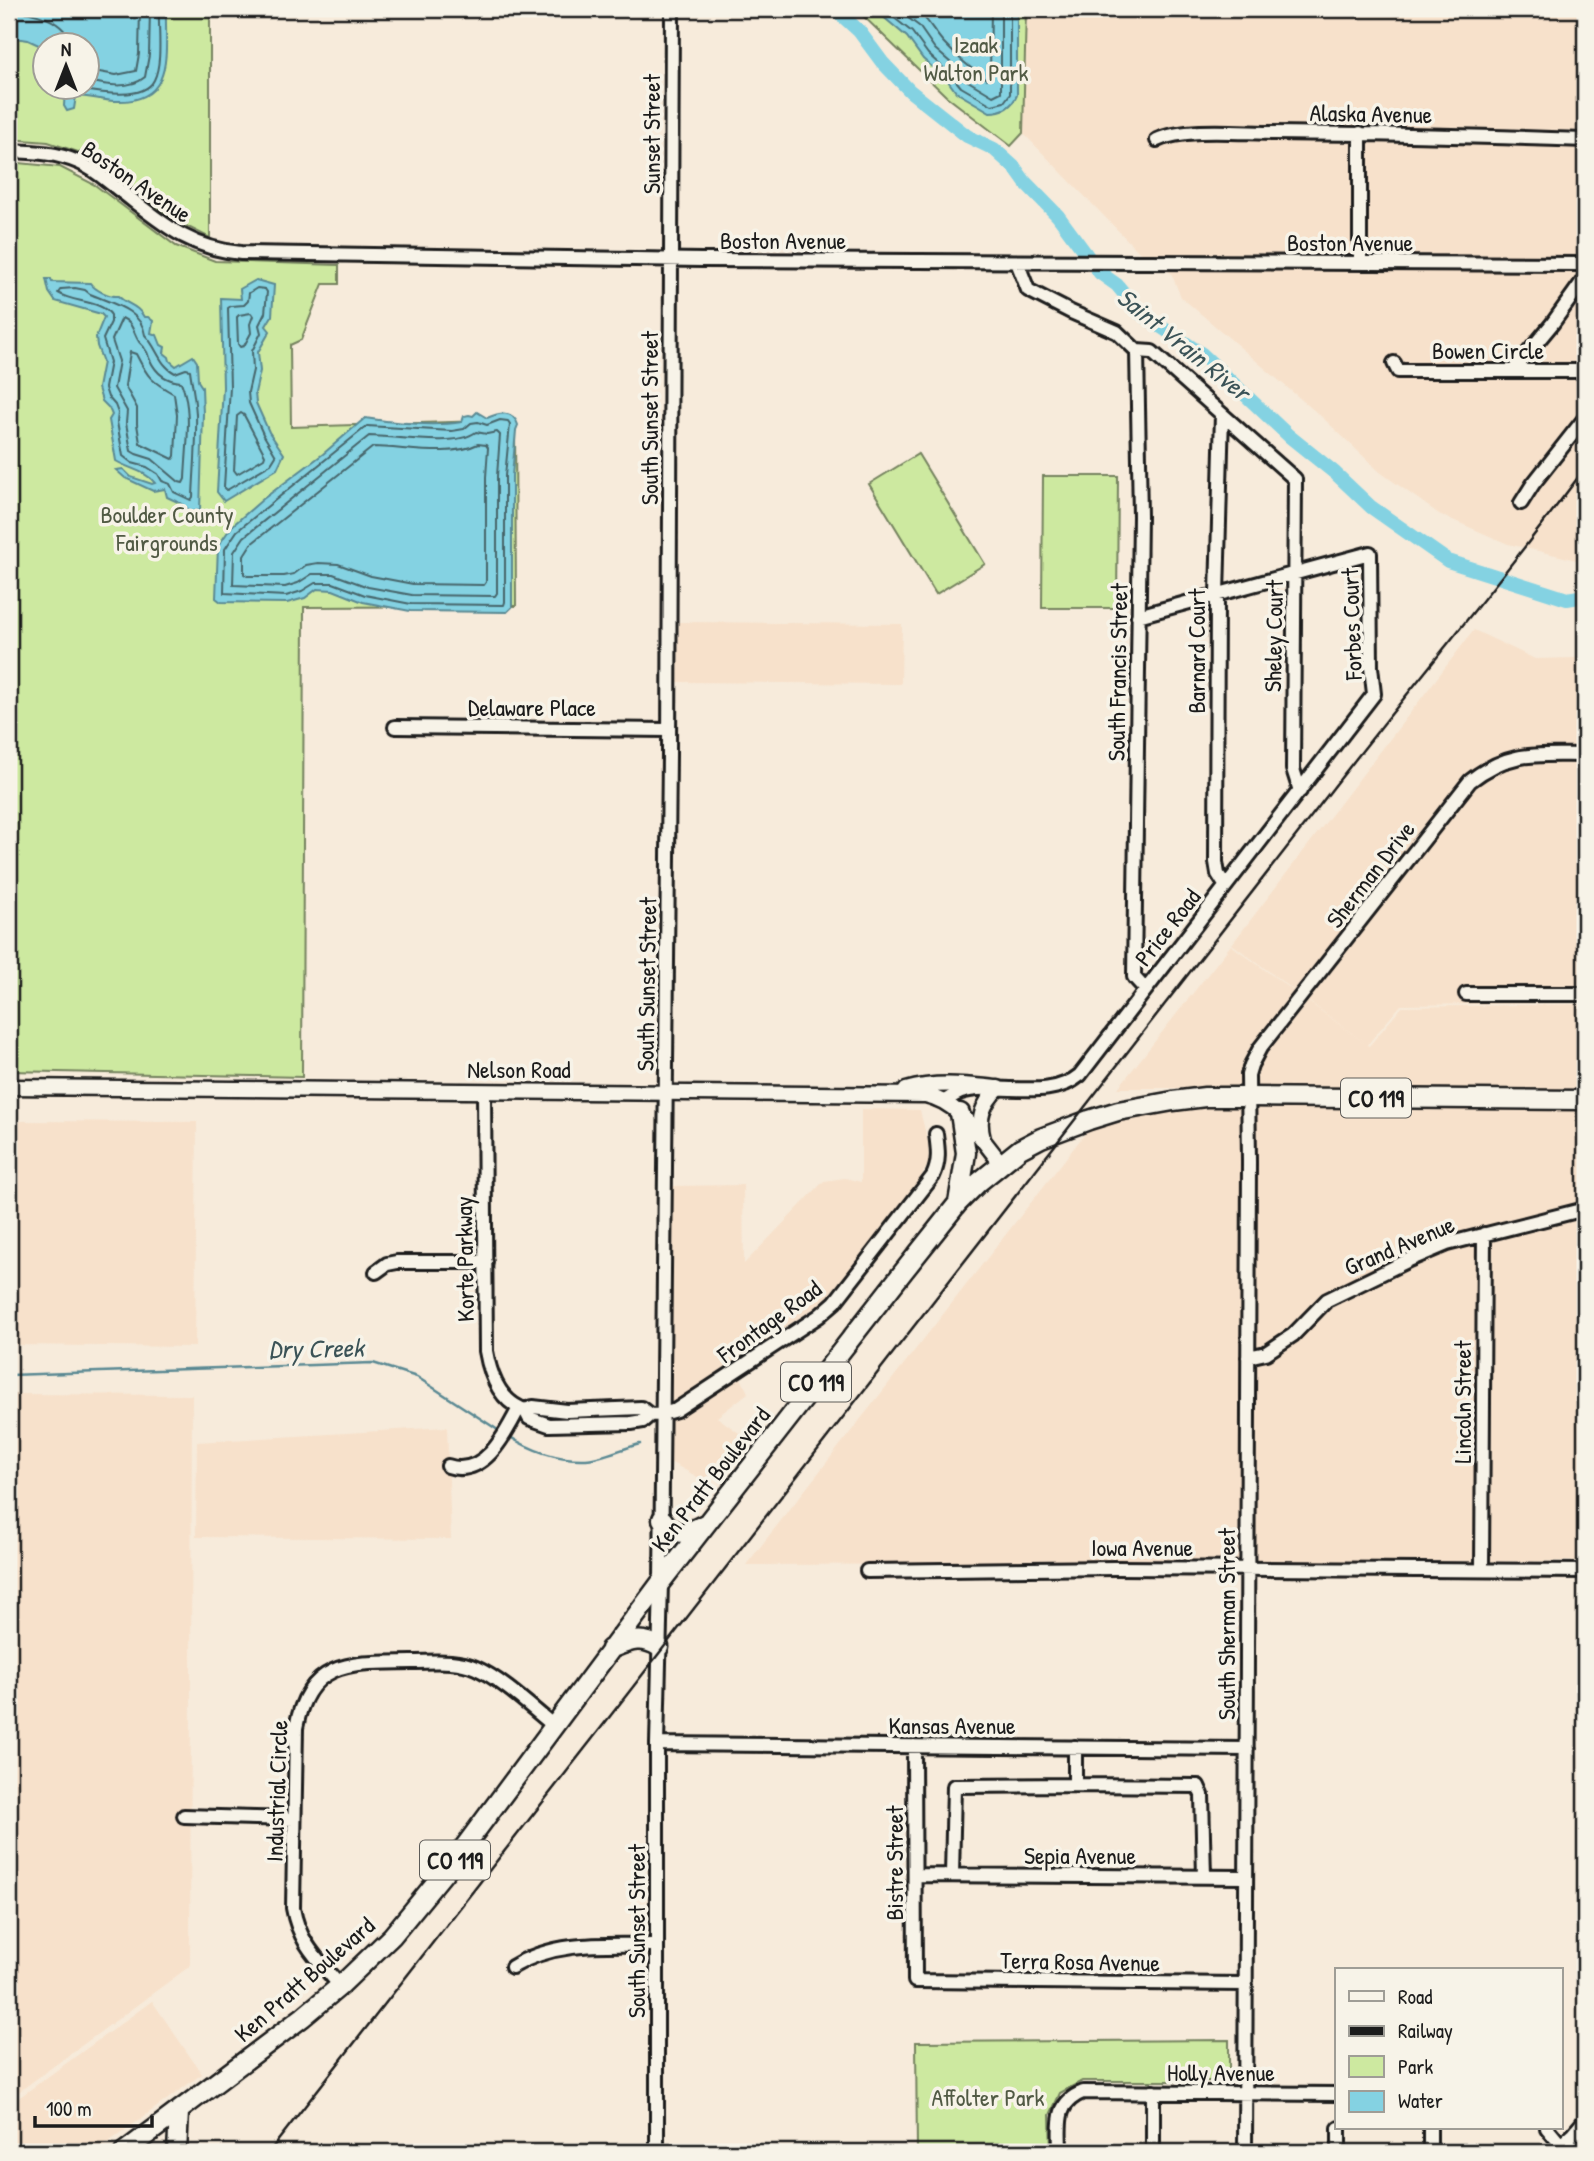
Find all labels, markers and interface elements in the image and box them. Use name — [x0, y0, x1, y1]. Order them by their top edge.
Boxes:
park label: Izaak Walton Park — [923, 28, 1029, 88]
north arrow — [32, 32, 102, 102]
text: N — [61, 36, 71, 62]
street label: Sunset Street — [635, 73, 667, 194]
street label: Alaska Avenue — [1309, 96, 1433, 130]
street label: Boston Avenue — [76, 132, 199, 230]
street label: Boston Avenue — [720, 224, 847, 256]
street label: Boston Avenue — [1287, 226, 1414, 258]
water label: Saint Vrain River — [1110, 280, 1260, 410]
street label: South Sunset Street — [633, 330, 665, 505]
street label: Bowen Circle — [1432, 334, 1544, 366]
park label: Boulder County Fairgrounds — [100, 498, 234, 558]
street label: Forbes Court — [1333, 567, 1369, 682]
street label: Sheley Court — [1256, 579, 1290, 692]
street label: South Francis Street — [1099, 582, 1135, 761]
street label: Barnard Court — [1180, 588, 1212, 714]
street label: Delaware Place — [468, 691, 596, 723]
street label: Sherman Drive — [1318, 814, 1422, 934]
street label: Price Road — [1127, 882, 1207, 972]
street label: South Sunset Street — [628, 896, 664, 1071]
street label: Nelson Road — [467, 1053, 571, 1085]
road number: CO 119 — [1341, 1078, 1411, 1118]
street label: Korte Parkway — [447, 1196, 481, 1322]
street label: Grand Avenue — [1339, 1207, 1459, 1283]
street label: Frontage Road — [710, 1272, 828, 1370]
water label: Dry Creek — [268, 1330, 366, 1367]
street label: Lincoln Street — [1446, 1340, 1478, 1463]
road number: CO 119 — [781, 1362, 851, 1401]
street label: Ken Pratt Boulevard — [643, 1400, 777, 1558]
street label: South Sherman Street — [1210, 1527, 1242, 1720]
street label: Iowa Avenue — [1091, 1531, 1194, 1563]
street label: Kansas Avenue — [888, 1709, 1016, 1741]
street label: Industrial Circle — [258, 1719, 294, 1862]
street label: Bistre Street — [878, 1805, 910, 1921]
street label: Sepia Avenue — [1024, 1839, 1136, 1871]
road number: CO 119 — [420, 1840, 490, 1880]
street label: South Sunset Street — [620, 1843, 652, 2018]
street label: Ken Pratt Boulevard — [227, 1909, 381, 2049]
street label: Terra Rosa Avenue — [1000, 1944, 1161, 1978]
legend — [1335, 1968, 1562, 2130]
text: Road — [1398, 1982, 1432, 2011]
text: Railway — [1398, 2016, 1453, 2045]
text: Park — [1398, 2052, 1433, 2081]
street label: Holly Avenue — [1167, 2056, 1275, 2088]
park label: Affolter Park — [931, 2081, 1045, 2113]
scale bar — [35, 2084, 152, 2128]
text: Water — [1398, 2086, 1443, 2115]
text: 100 m — [46, 2094, 92, 2123]

